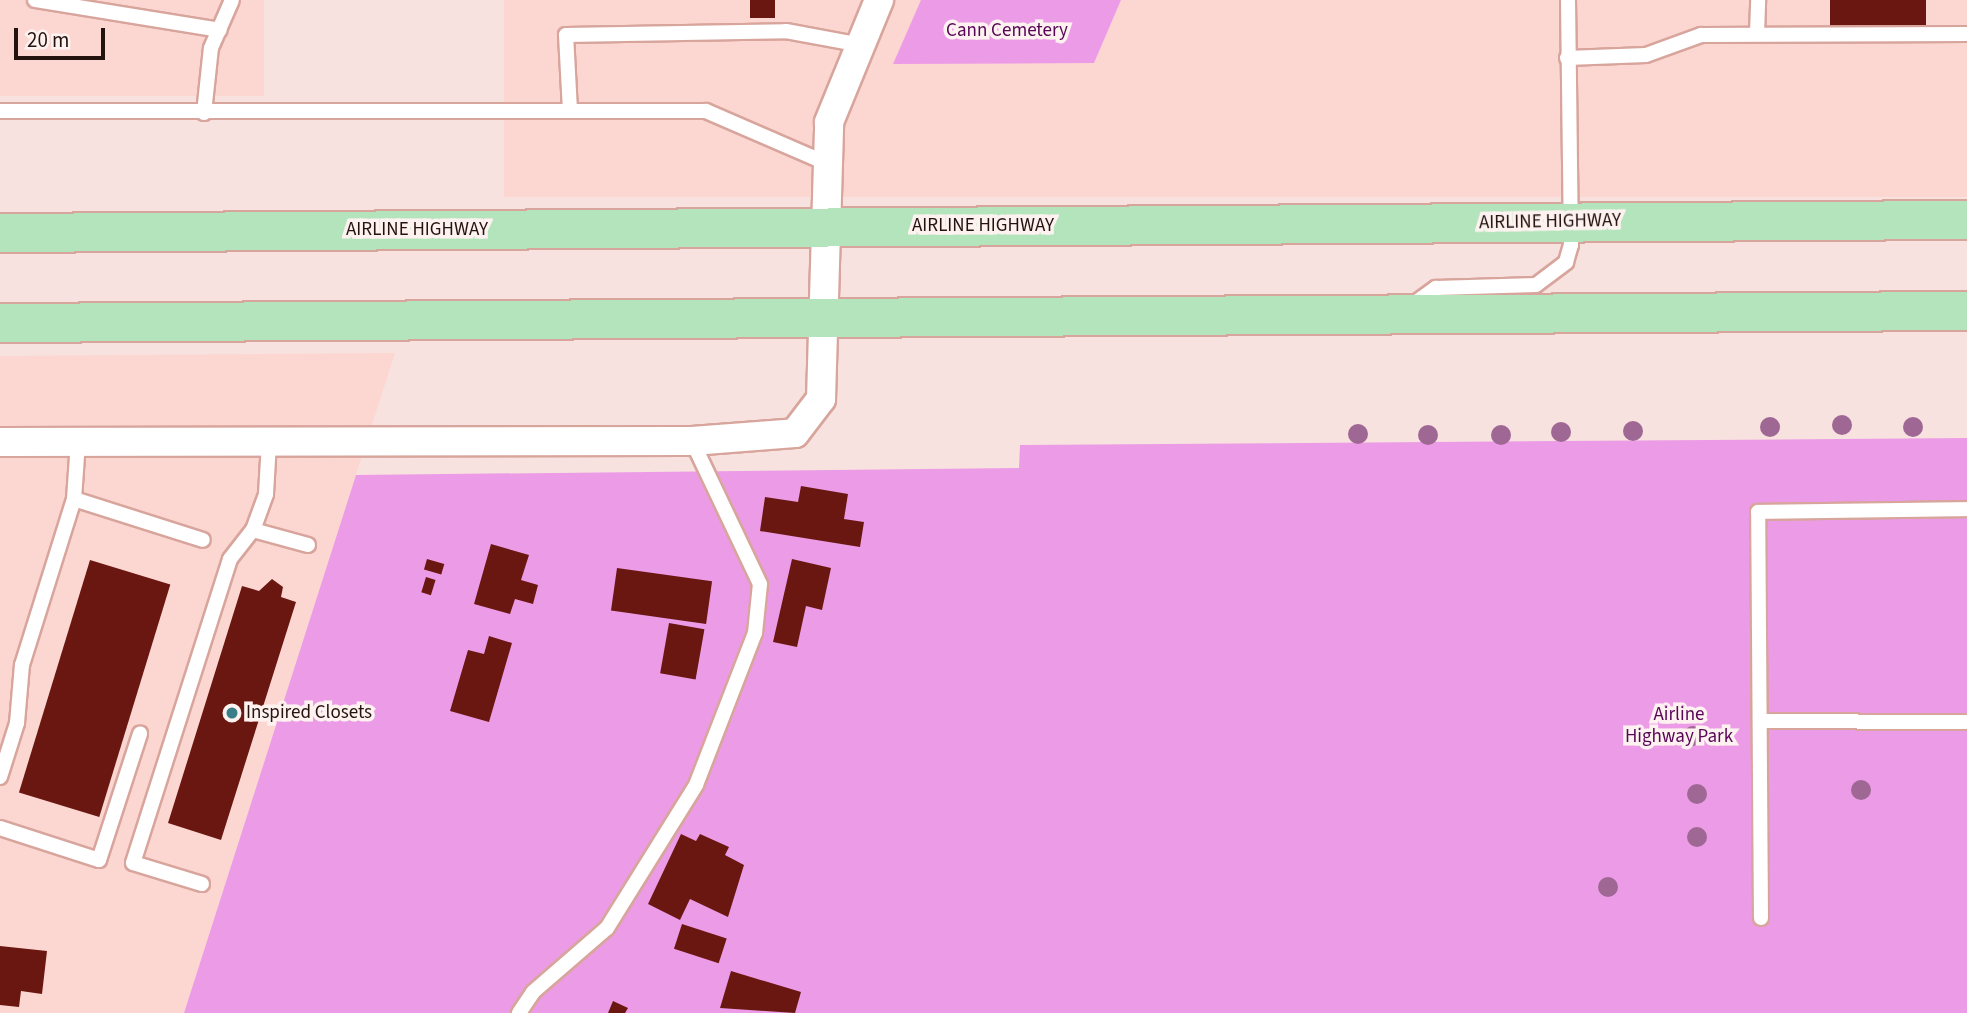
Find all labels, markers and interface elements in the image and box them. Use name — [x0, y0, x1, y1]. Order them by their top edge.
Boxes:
scale bar — [18, 14, 108, 58]
park label: Cann Cemetery — [946, 20, 1068, 42]
text: 20 m — [27, 25, 69, 55]
street label: AIRLINE HIGHWAY — [1479, 209, 1621, 235]
street label: AIRLINE HIGHWAY — [912, 215, 1054, 237]
street label: AIRLINE HIGHWAY — [346, 219, 488, 241]
place label: Inspired Closets — [246, 702, 372, 724]
park label: Airline Highway Park — [1625, 704, 1733, 748]
marker: Inspired Closets — [224, 705, 240, 721]

